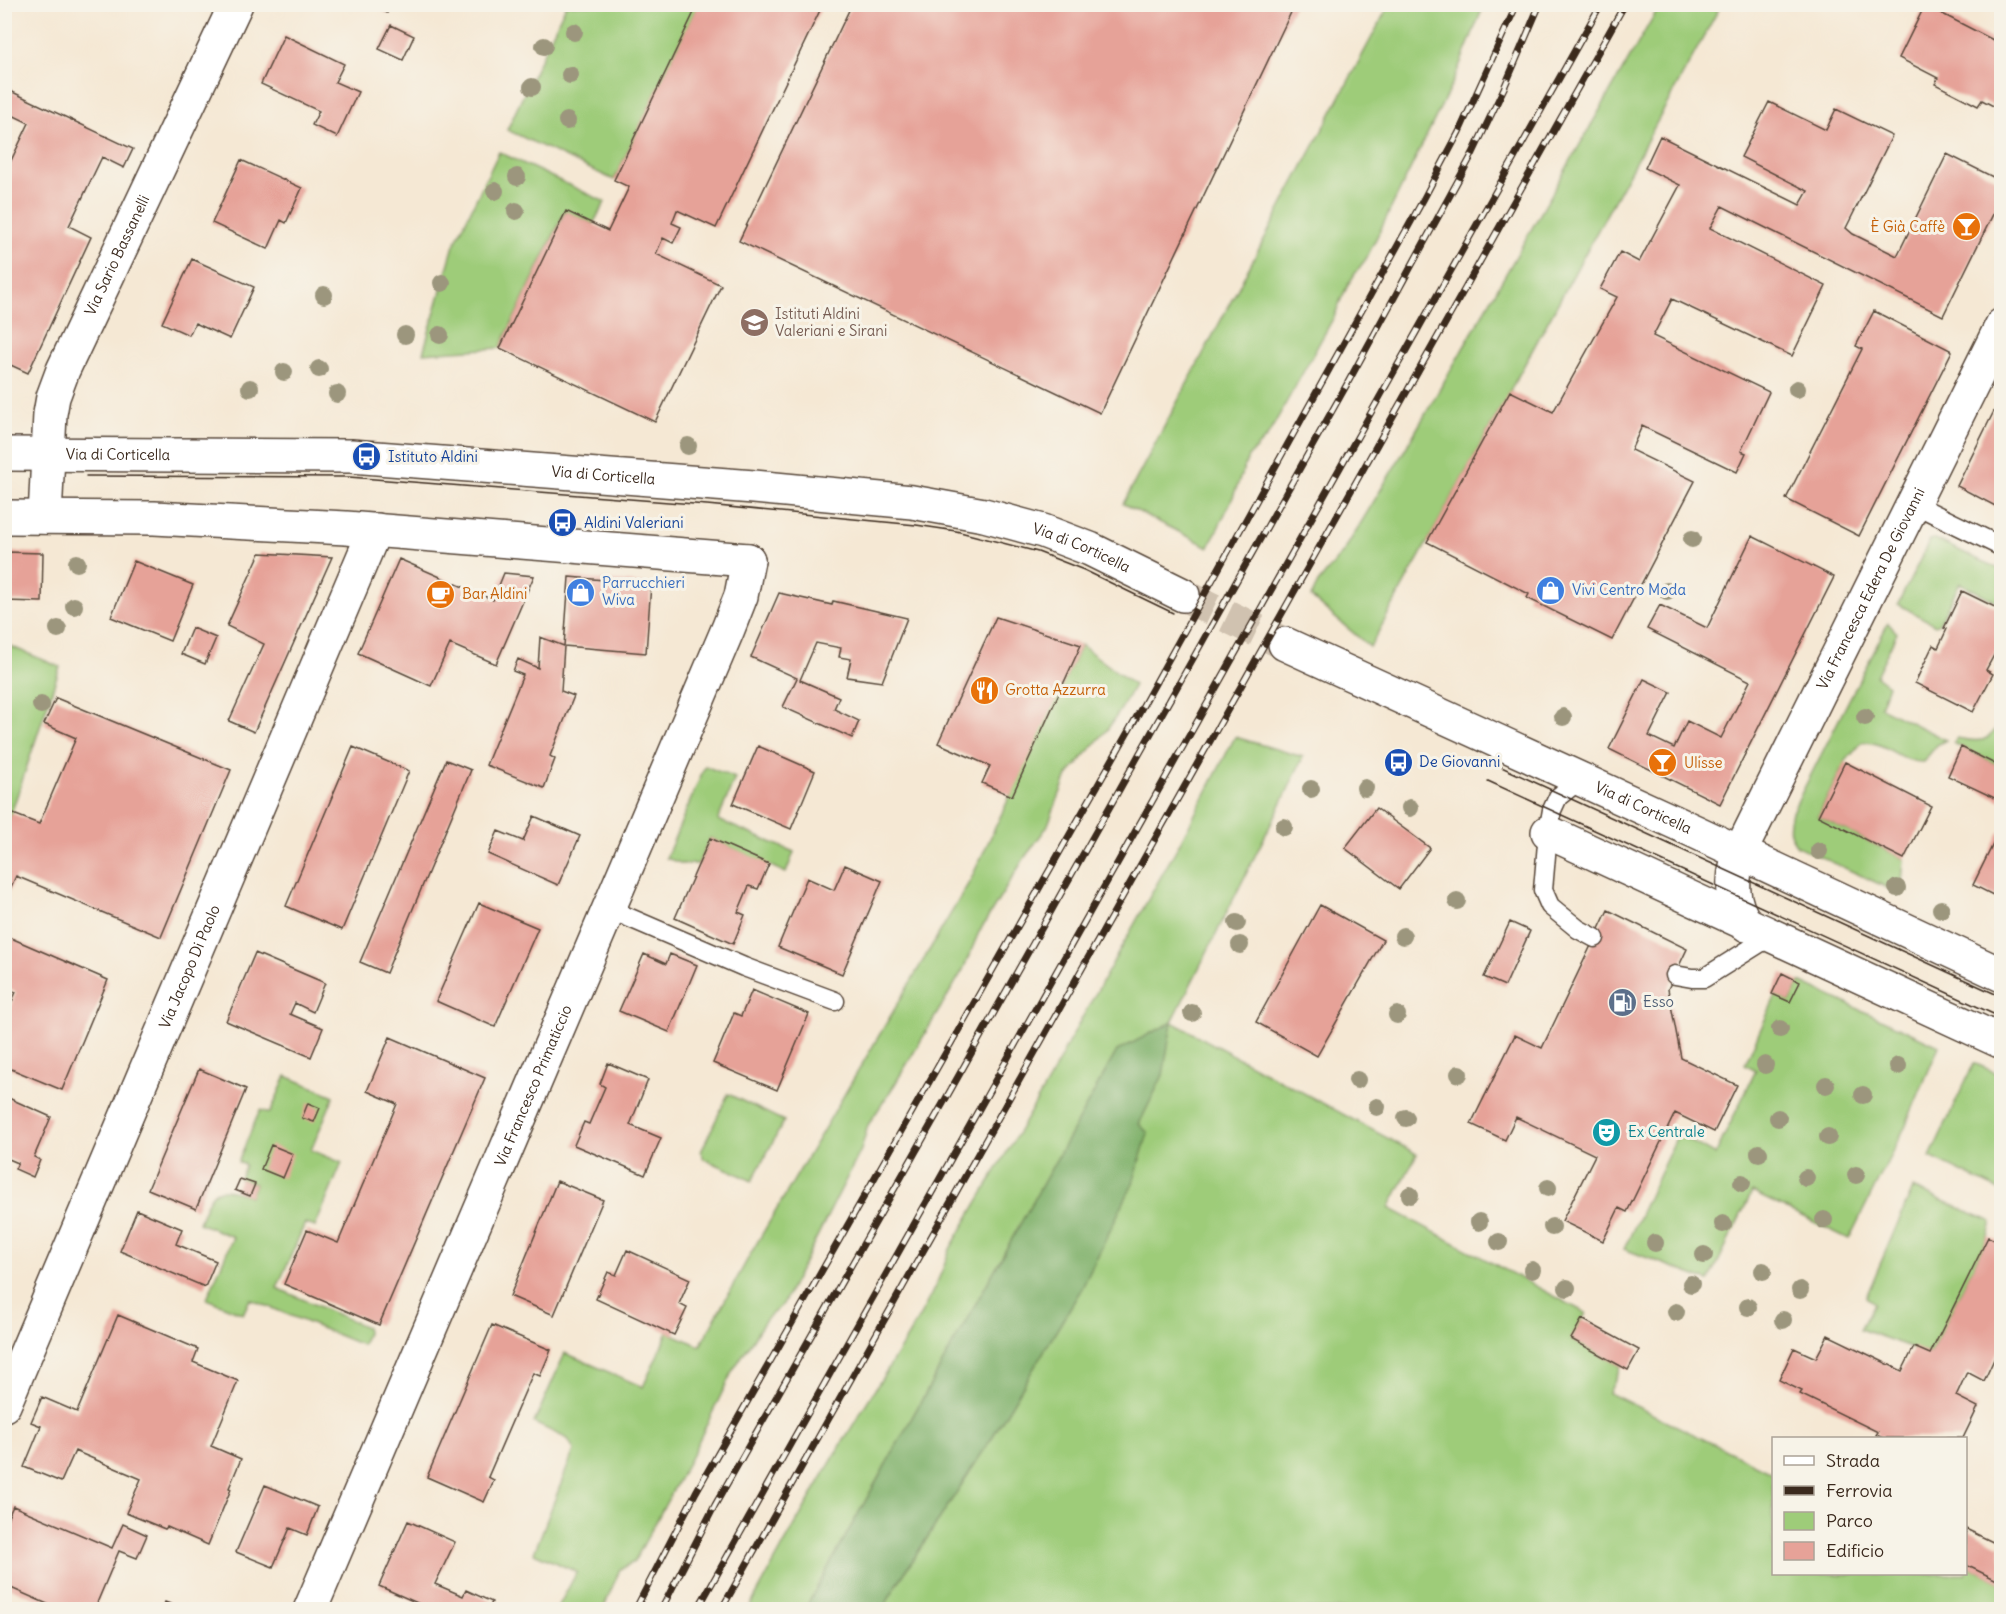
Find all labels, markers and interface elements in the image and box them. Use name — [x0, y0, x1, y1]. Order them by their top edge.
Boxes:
street label: Via Sario Bassanelli — [80, 192, 153, 318]
bar icon: È Già Caffè — [1950, 211, 1982, 243]
place label: È Già Caffè — [1870, 217, 1945, 236]
place label: Istituti Aldini Valeriani e Sirani — [775, 304, 887, 340]
school or university icon: Istituti Aldini Valeriani e Sirani — [738, 307, 770, 339]
bus stop icon: Istituto Aldini — [351, 441, 383, 473]
street label: Via di Corticella — [66, 444, 171, 464]
place label: Istituto Aldini — [388, 447, 478, 466]
street label: Via di Corticella — [551, 461, 656, 488]
street label: Via Francesca Edera De Giovanni — [1812, 484, 1929, 693]
bus stop icon: Aldini Valeriani — [547, 507, 579, 539]
place label: Aldini Valeriani — [584, 513, 684, 532]
street label: Via di Corticella — [1031, 519, 1134, 577]
place label: Parrucchieri Wiva — [602, 573, 685, 609]
shop icon: Vivi Centro Moda — [1535, 574, 1567, 606]
shop icon: Parrucchieri Wiva — [565, 576, 597, 608]
cafe icon: Bar Aldini — [425, 578, 457, 610]
place label: Vivi Centro Moda — [1572, 580, 1686, 599]
place label: Bar Aldini — [462, 584, 527, 603]
restaurant icon: Grotta Azzurra — [968, 674, 1000, 706]
place label: Grotta Azzurra — [1005, 680, 1106, 699]
bus stop icon: De Giovanni — [1382, 746, 1414, 778]
bar icon: Ulisse — [1647, 747, 1679, 779]
place label: De Giovanni — [1419, 752, 1500, 771]
place label: Ulisse — [1684, 753, 1723, 772]
street label: Via di Corticella — [1592, 777, 1695, 838]
street label: Via Jacopo Di Paolo — [155, 902, 224, 1031]
fuel station icon: Esso — [1606, 986, 1638, 1018]
place label: Esso — [1643, 992, 1674, 1011]
street label: Via Francesco Primaticcio — [490, 1002, 576, 1169]
theatre icon: Ex Centrale — [1591, 1116, 1623, 1148]
place label: Ex Centrale — [1628, 1122, 1705, 1141]
legend — [1772, 1437, 1967, 1575]
text: Strada — [1826, 1449, 1880, 1472]
text: Ferrovia — [1826, 1479, 1893, 1502]
text: Parco — [1826, 1509, 1873, 1532]
text: Edificio — [1826, 1539, 1884, 1562]

